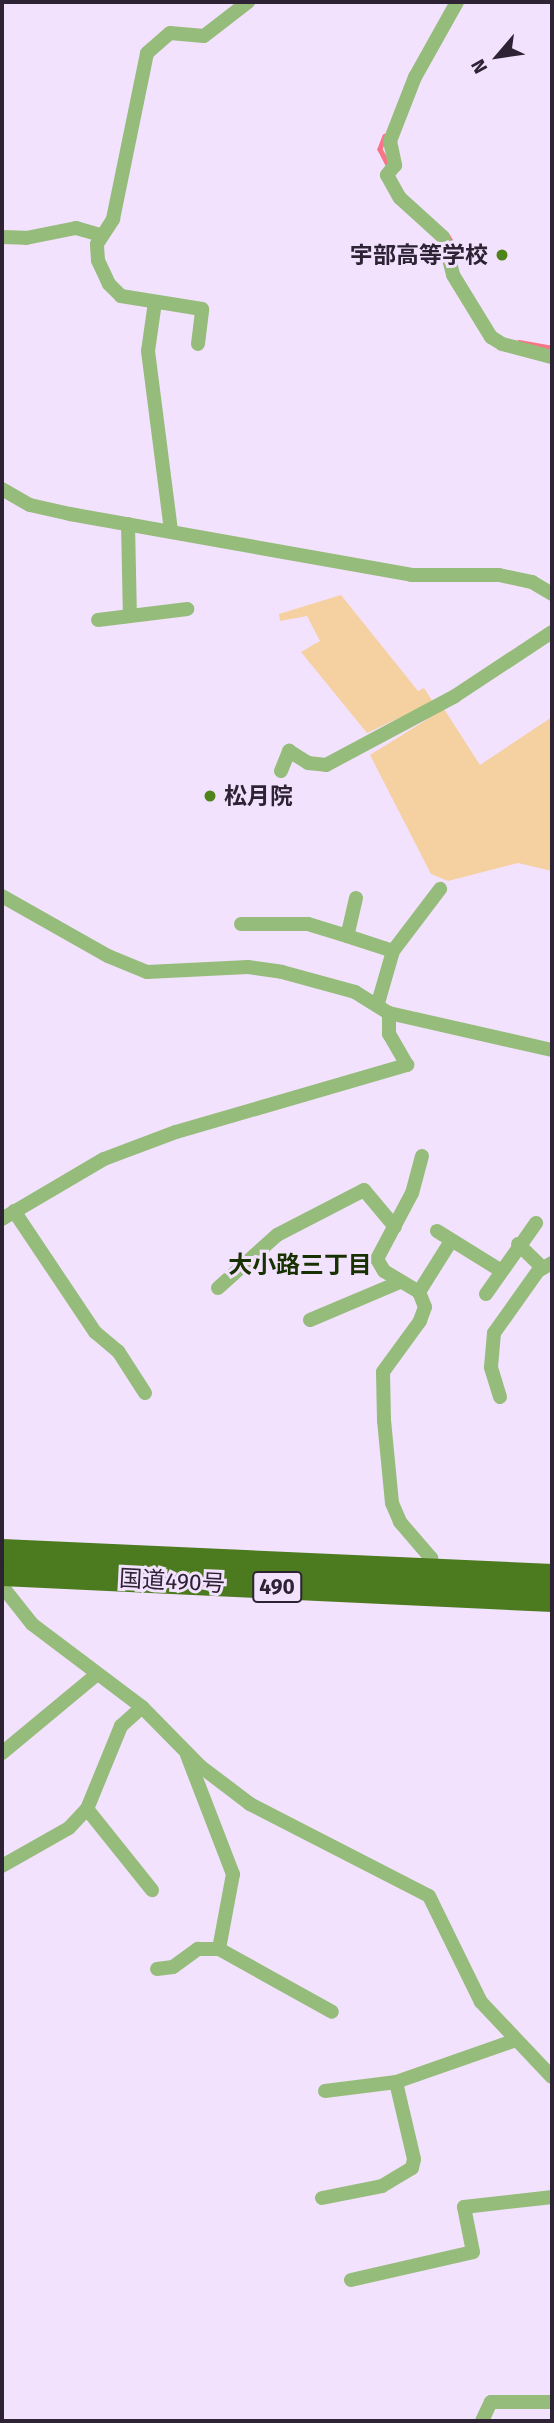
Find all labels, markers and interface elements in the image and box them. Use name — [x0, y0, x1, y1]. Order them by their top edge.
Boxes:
north arrow — [463, 21, 533, 91]
text: N — [466, 55, 492, 78]
place label: 宇部高等学校 — [350, 241, 488, 269]
marker: 宇部高等学校 — [494, 247, 510, 263]
place label: 松月院 — [224, 782, 293, 810]
marker: 松月院 — [202, 788, 218, 804]
district label: 大小路三丁目 — [228, 1252, 372, 1280]
street label: 国道490号 — [119, 1564, 225, 1598]
road number: 490 — [251, 1570, 303, 1604]

